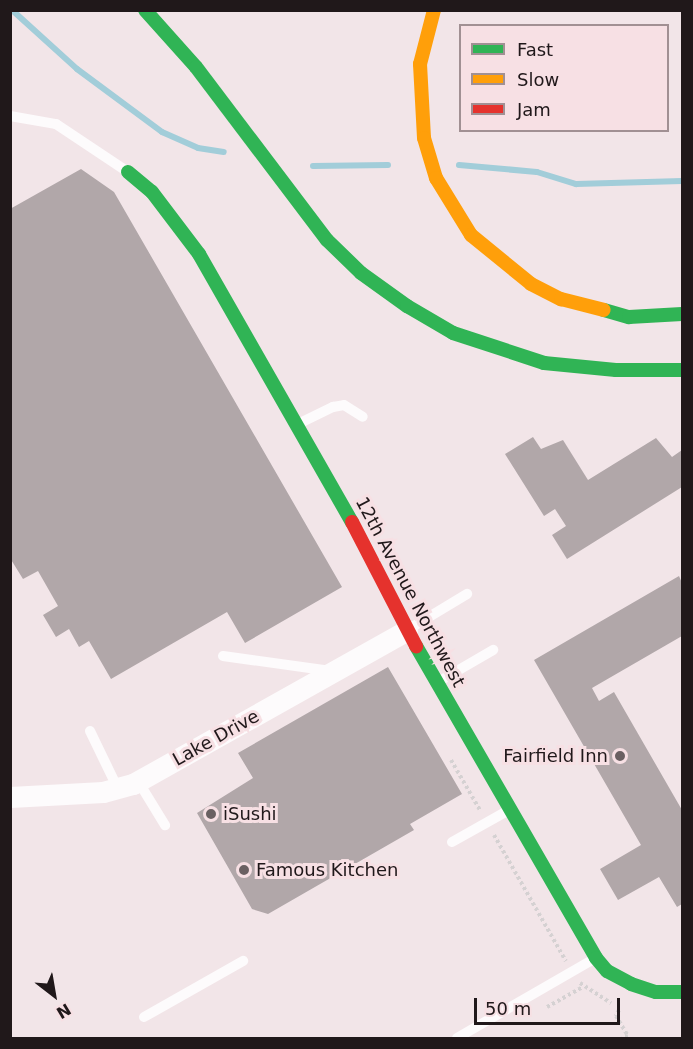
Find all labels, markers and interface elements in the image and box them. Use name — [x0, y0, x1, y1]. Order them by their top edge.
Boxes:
legend — [459, 24, 669, 132]
text: Fast — [517, 39, 553, 60]
text: Slow — [517, 69, 559, 90]
text: Jam — [517, 99, 551, 120]
street label: 12th Avenue Northwest — [351, 493, 469, 691]
street label: Lake Drive — [169, 705, 263, 771]
place label: Fairfield Inn — [503, 745, 608, 767]
marker: Fairfield Inn — [613, 749, 627, 763]
place label: iSushi — [223, 803, 277, 825]
marker: iSushi — [204, 807, 218, 821]
place label: Famous Kitchen — [256, 859, 398, 881]
marker: Famous Kitchen — [237, 863, 251, 877]
north arrow — [24, 965, 84, 1025]
scale bar — [477, 986, 622, 1024]
text: 50 m — [485, 998, 531, 1019]
text: N — [53, 999, 74, 1022]

